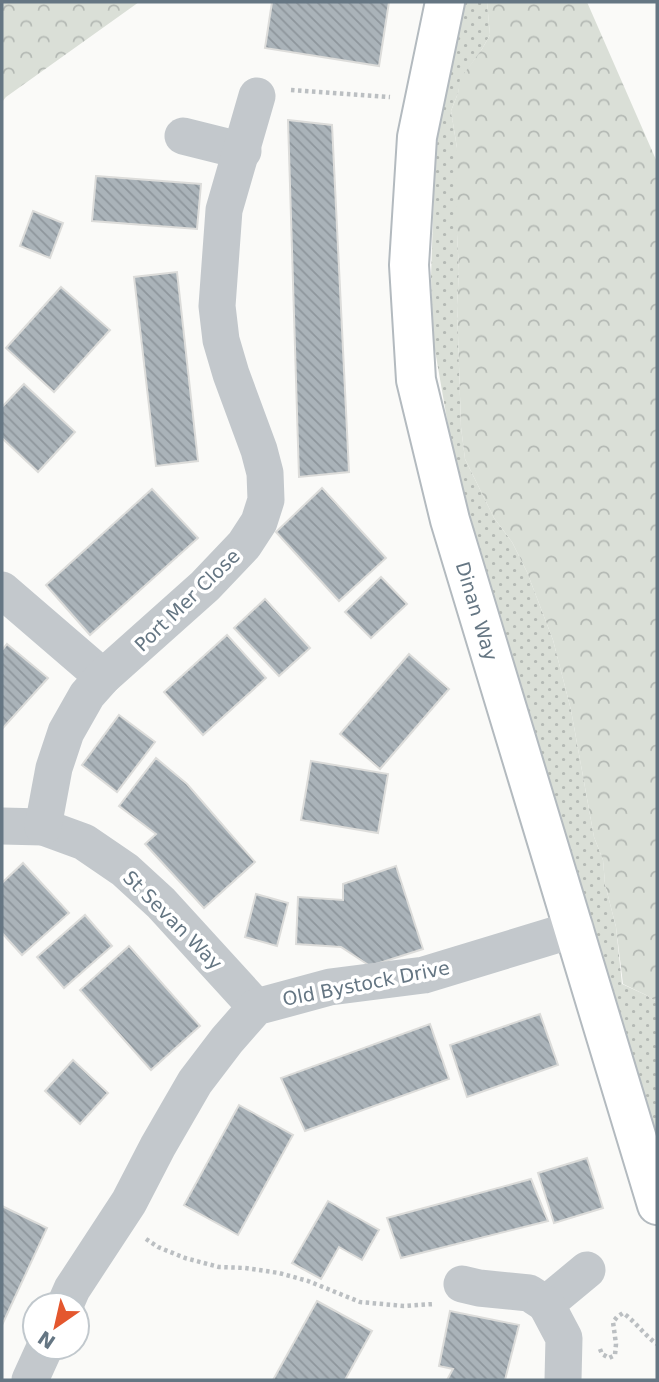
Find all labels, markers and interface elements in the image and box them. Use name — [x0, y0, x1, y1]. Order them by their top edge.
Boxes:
street label: Port Mer Close — [130, 544, 244, 656]
street label: Dinan Way — [452, 559, 502, 663]
street label: St Sevan Way — [119, 866, 227, 974]
street label: Old Bystock Drive — [281, 956, 451, 1010]
north arrow — [21, 1291, 91, 1361]
text: N — [34, 1327, 59, 1354]

